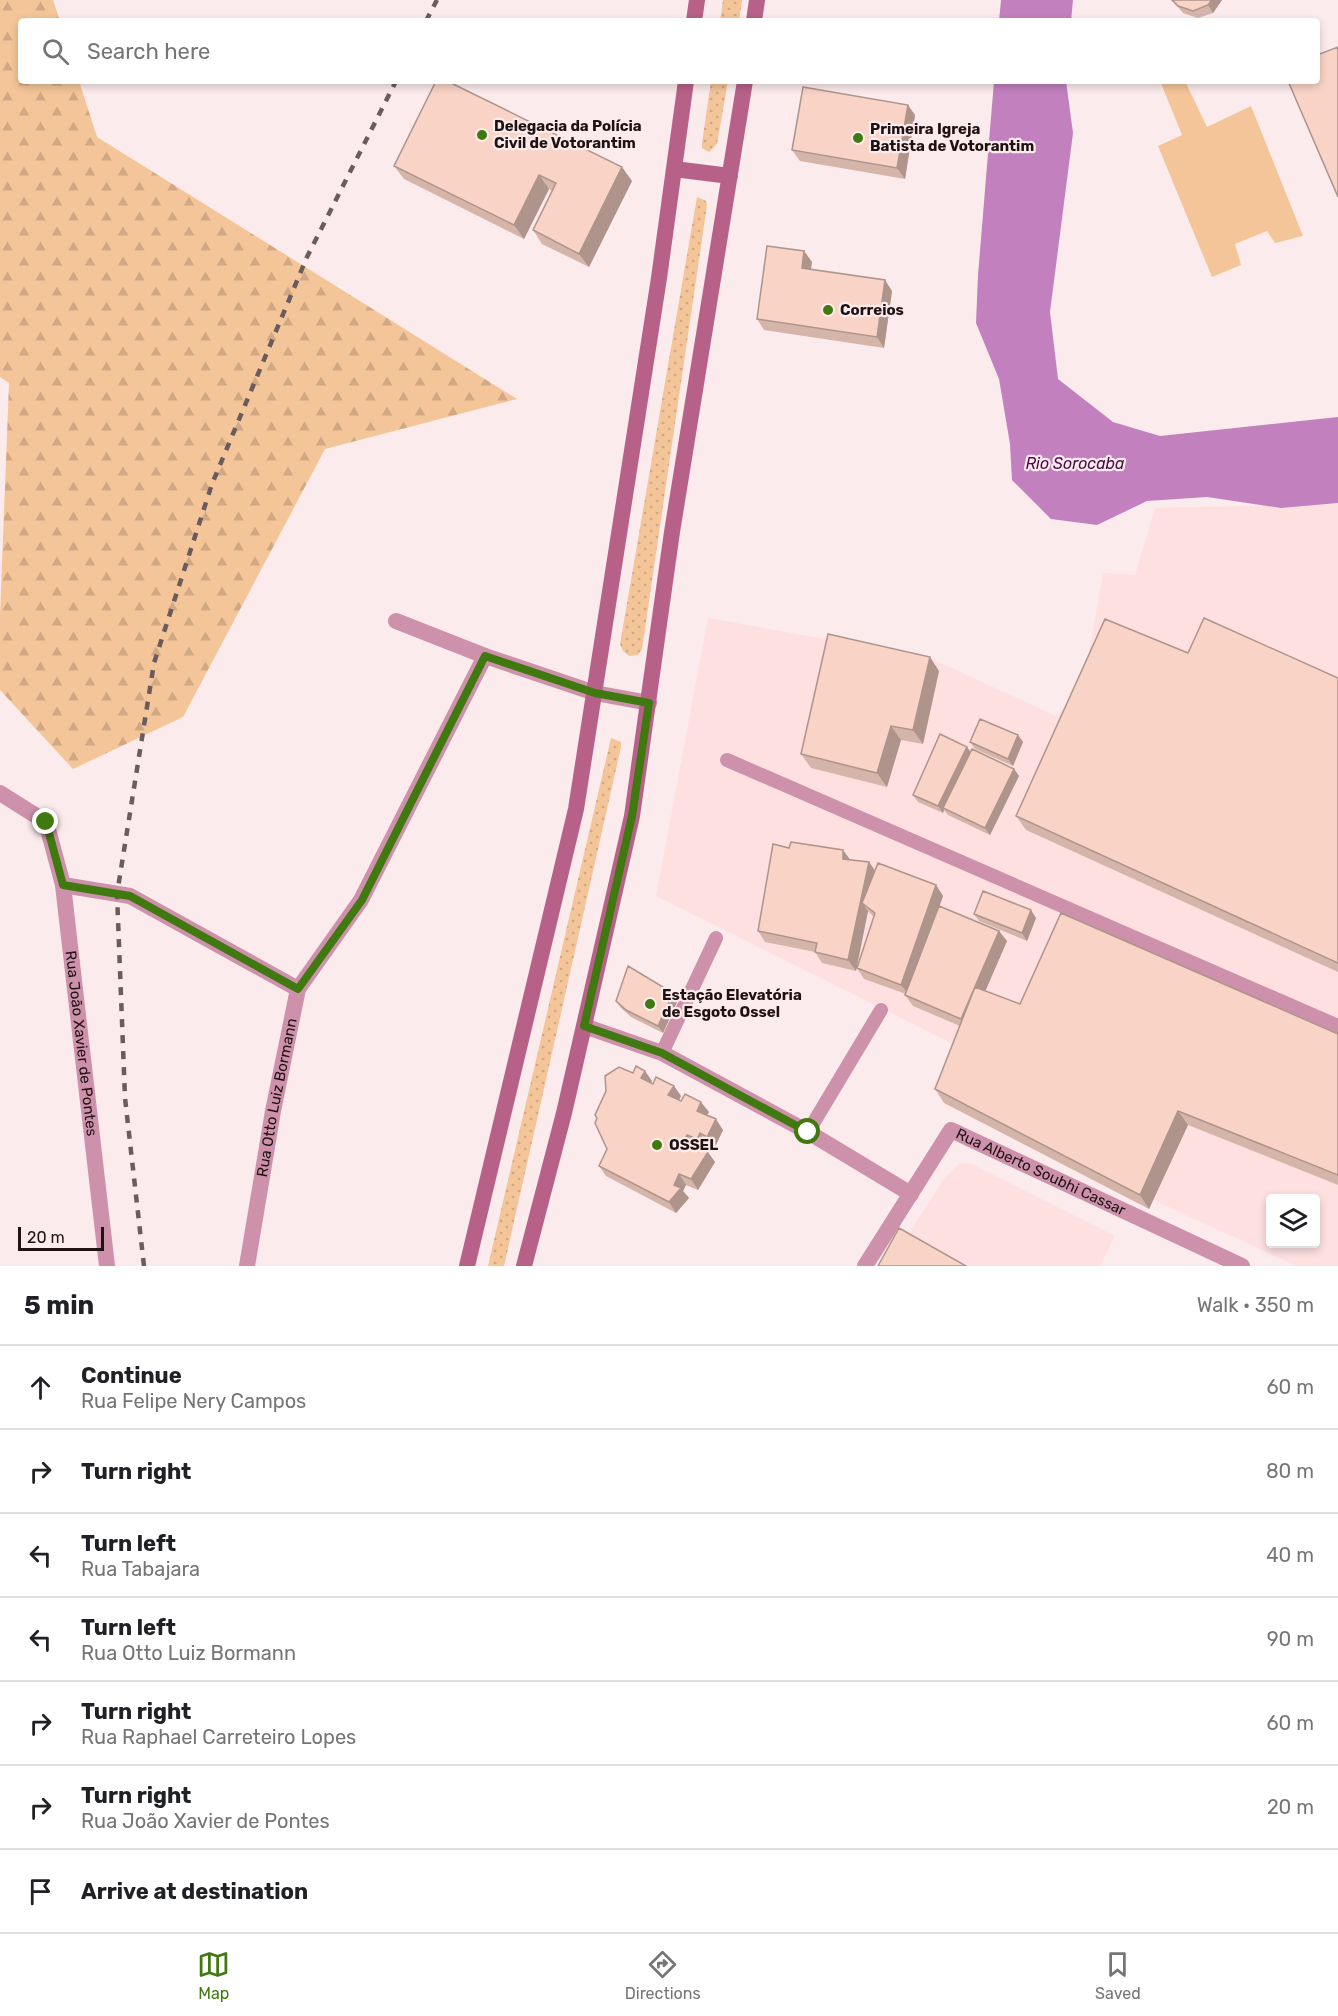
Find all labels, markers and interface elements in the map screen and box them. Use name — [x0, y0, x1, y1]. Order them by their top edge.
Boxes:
search box — [18, 18, 1320, 84]
icon: search — [39, 35, 72, 68]
text: Search here — [87, 38, 210, 65]
place label: Delegacia da Polícia Civil de Votorantim — [494, 117, 642, 152]
place label: Primeira Igreja Batista de Votorantim — [870, 120, 1034, 155]
marker: Delegacia da Polícia Civil de Votorantim — [475, 128, 489, 142]
marker: Primeira Igreja Batista de Votorantim — [851, 131, 865, 145]
place label: Correios — [840, 301, 904, 319]
marker: Correios — [821, 303, 835, 317]
water label: Rio Sorocaba — [1026, 454, 1124, 473]
route end — [32, 808, 58, 834]
street label: Rua João Xavier de Pontes — [62, 950, 101, 1137]
place label: Estação Elevatória de Esgoto Ossel — [662, 986, 802, 1021]
marker: Estação Elevatória de Esgoto Ossel — [643, 997, 657, 1011]
street label: Rua Otto Luiz Bormann — [253, 1017, 301, 1178]
route start — [794, 1118, 820, 1144]
street label: Rua Alberto Soubhi Cassar — [953, 1125, 1129, 1219]
place label: OSSEL — [669, 1136, 718, 1154]
marker: OSSEL — [650, 1138, 664, 1152]
map controls — [1266, 1194, 1320, 1248]
button: layers — [1266, 1194, 1320, 1248]
scale bar — [18, 1224, 104, 1252]
text: 20 m — [27, 1228, 65, 1247]
text: 5 min — [24, 1290, 94, 1321]
text: Walk · 350 m — [1197, 1293, 1314, 1317]
text: Continue — [81, 1362, 182, 1389]
icon: ahead — [24, 1371, 57, 1404]
text: 60 m — [1267, 1375, 1314, 1399]
text: Rua Felipe Nery Campos — [81, 1389, 306, 1413]
icon: right — [24, 1455, 57, 1488]
text: Turn right — [81, 1458, 191, 1485]
text: 80 m — [1266, 1459, 1314, 1483]
text: Turn left — [81, 1530, 176, 1557]
icon: left — [24, 1539, 57, 1572]
text: 40 m — [1266, 1543, 1314, 1567]
text: Rua Tabajara — [81, 1557, 200, 1581]
text: Turn left — [81, 1614, 176, 1641]
icon: left — [24, 1623, 57, 1656]
text: 90 m — [1267, 1627, 1314, 1651]
text: Rua Otto Luiz Bormann — [81, 1641, 296, 1665]
text: Turn right — [81, 1698, 191, 1725]
icon: right — [24, 1707, 57, 1740]
text: 60 m — [1267, 1711, 1314, 1735]
text: Rua Raphael Carreteiro Lopes — [81, 1725, 356, 1749]
text: Turn right — [81, 1782, 191, 1809]
icon: right — [24, 1791, 57, 1824]
text: 20 m — [1267, 1795, 1314, 1819]
text: Rua João Xavier de Pontes — [81, 1809, 330, 1833]
icon: arrive — [24, 1875, 57, 1908]
text: Arrive at destination — [81, 1878, 308, 1905]
tab: Map — [197, 1948, 230, 2003]
tab: Directions — [625, 1948, 701, 2003]
tab: Saved — [1095, 1948, 1141, 2003]

